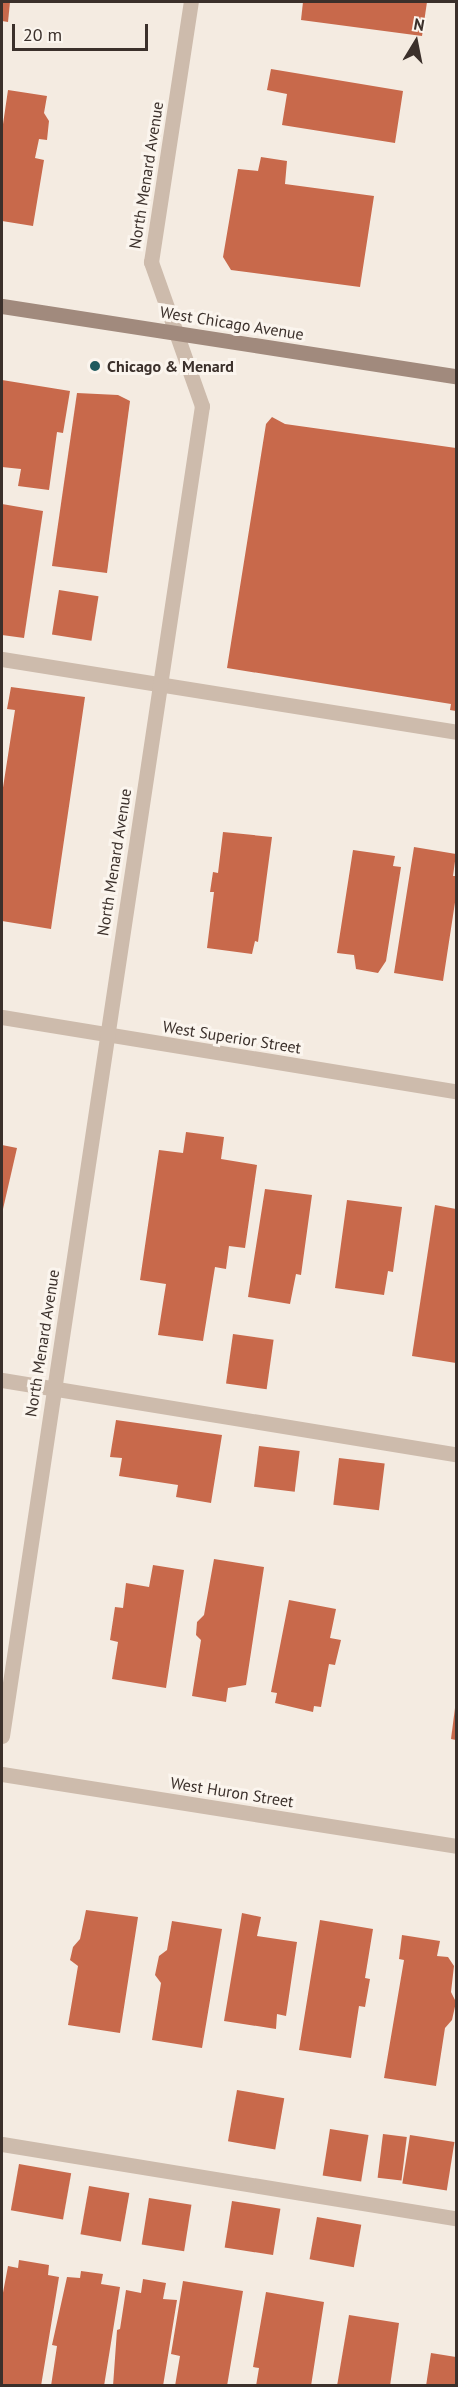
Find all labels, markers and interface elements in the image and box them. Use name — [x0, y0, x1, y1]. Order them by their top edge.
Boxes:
scale bar — [15, 12, 152, 50]
north arrow — [386, 12, 446, 72]
text: N — [412, 14, 426, 35]
text: 20 m — [23, 23, 62, 46]
street label: North Menard Avenue — [125, 100, 167, 250]
street label: West Chicago Avenue — [158, 302, 306, 344]
place label: Chicago & Menard — [107, 356, 234, 376]
marker: Chicago & Menard — [88, 359, 102, 373]
street label: North Menard Avenue — [93, 787, 135, 937]
street label: West Superior Street — [161, 1017, 303, 1057]
street label: North Menard Avenue — [21, 1268, 63, 1418]
street label: West Huron Street — [169, 1773, 295, 1811]

